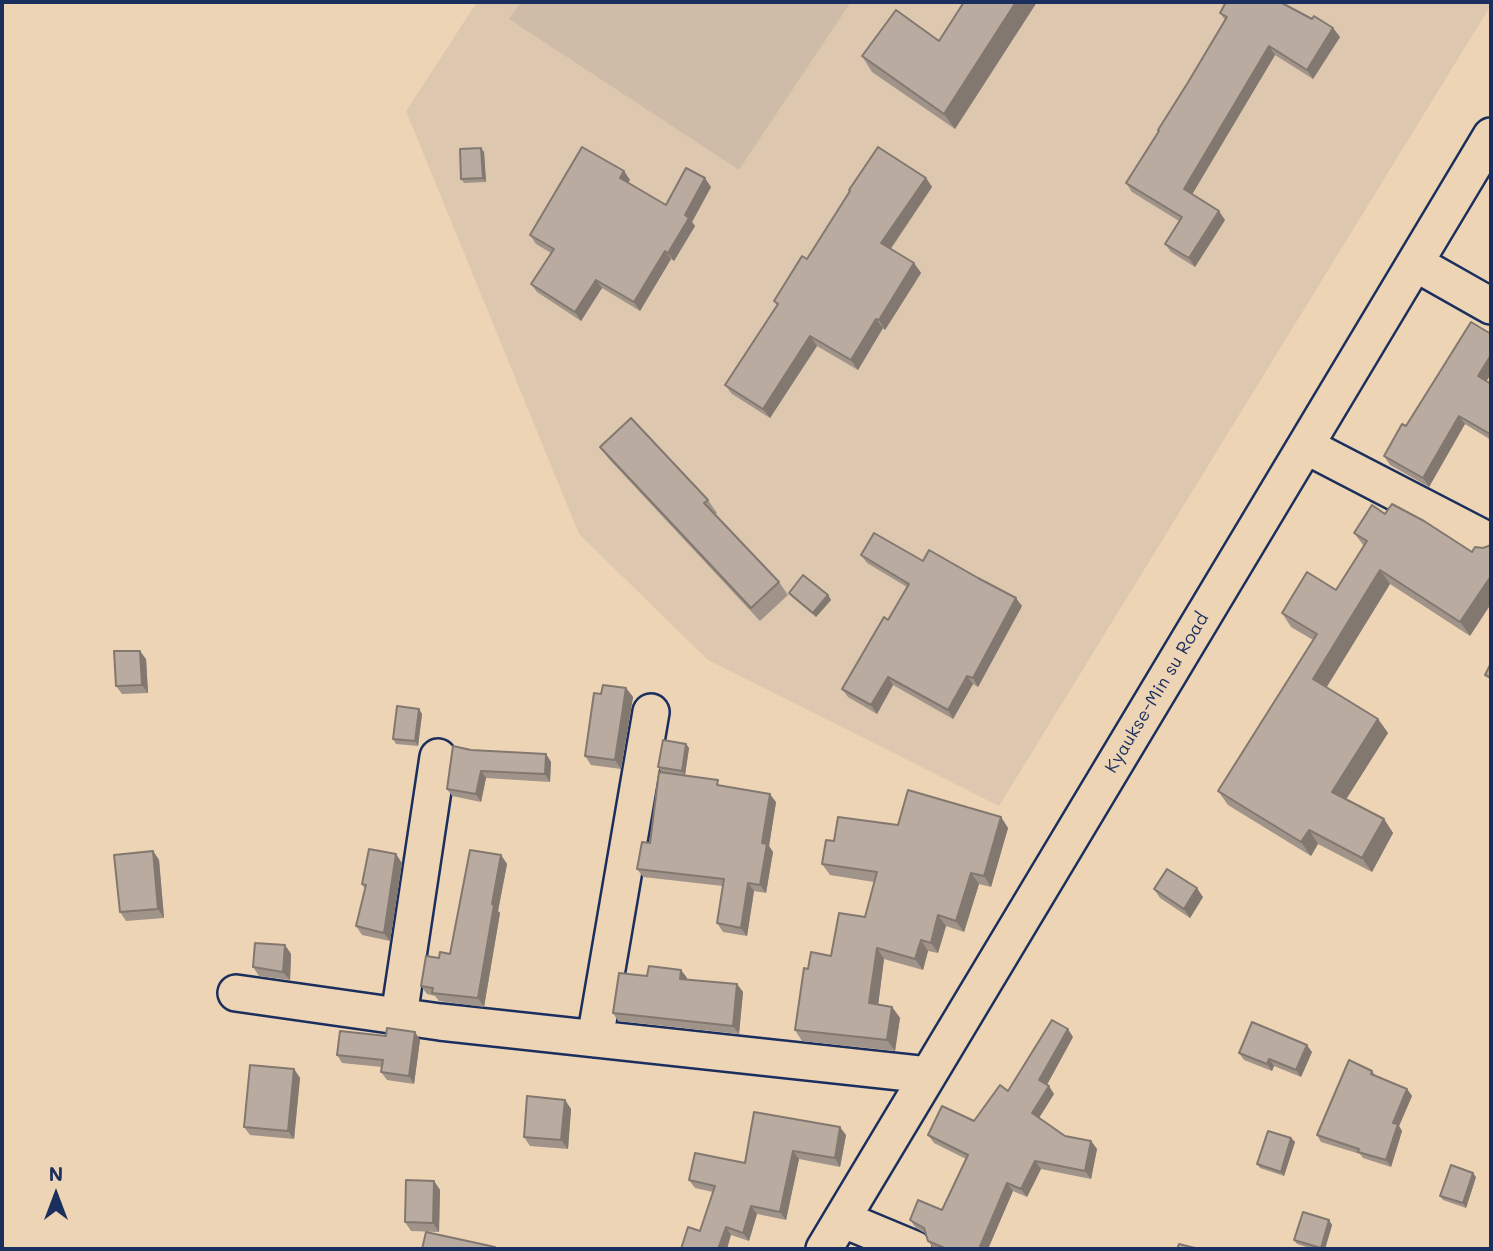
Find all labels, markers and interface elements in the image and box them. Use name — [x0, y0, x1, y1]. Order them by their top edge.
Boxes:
street label: Kyaukse-Min su Road — [1101, 609, 1213, 777]
north arrow — [21, 1160, 91, 1230]
text: N — [49, 1161, 63, 1186]

